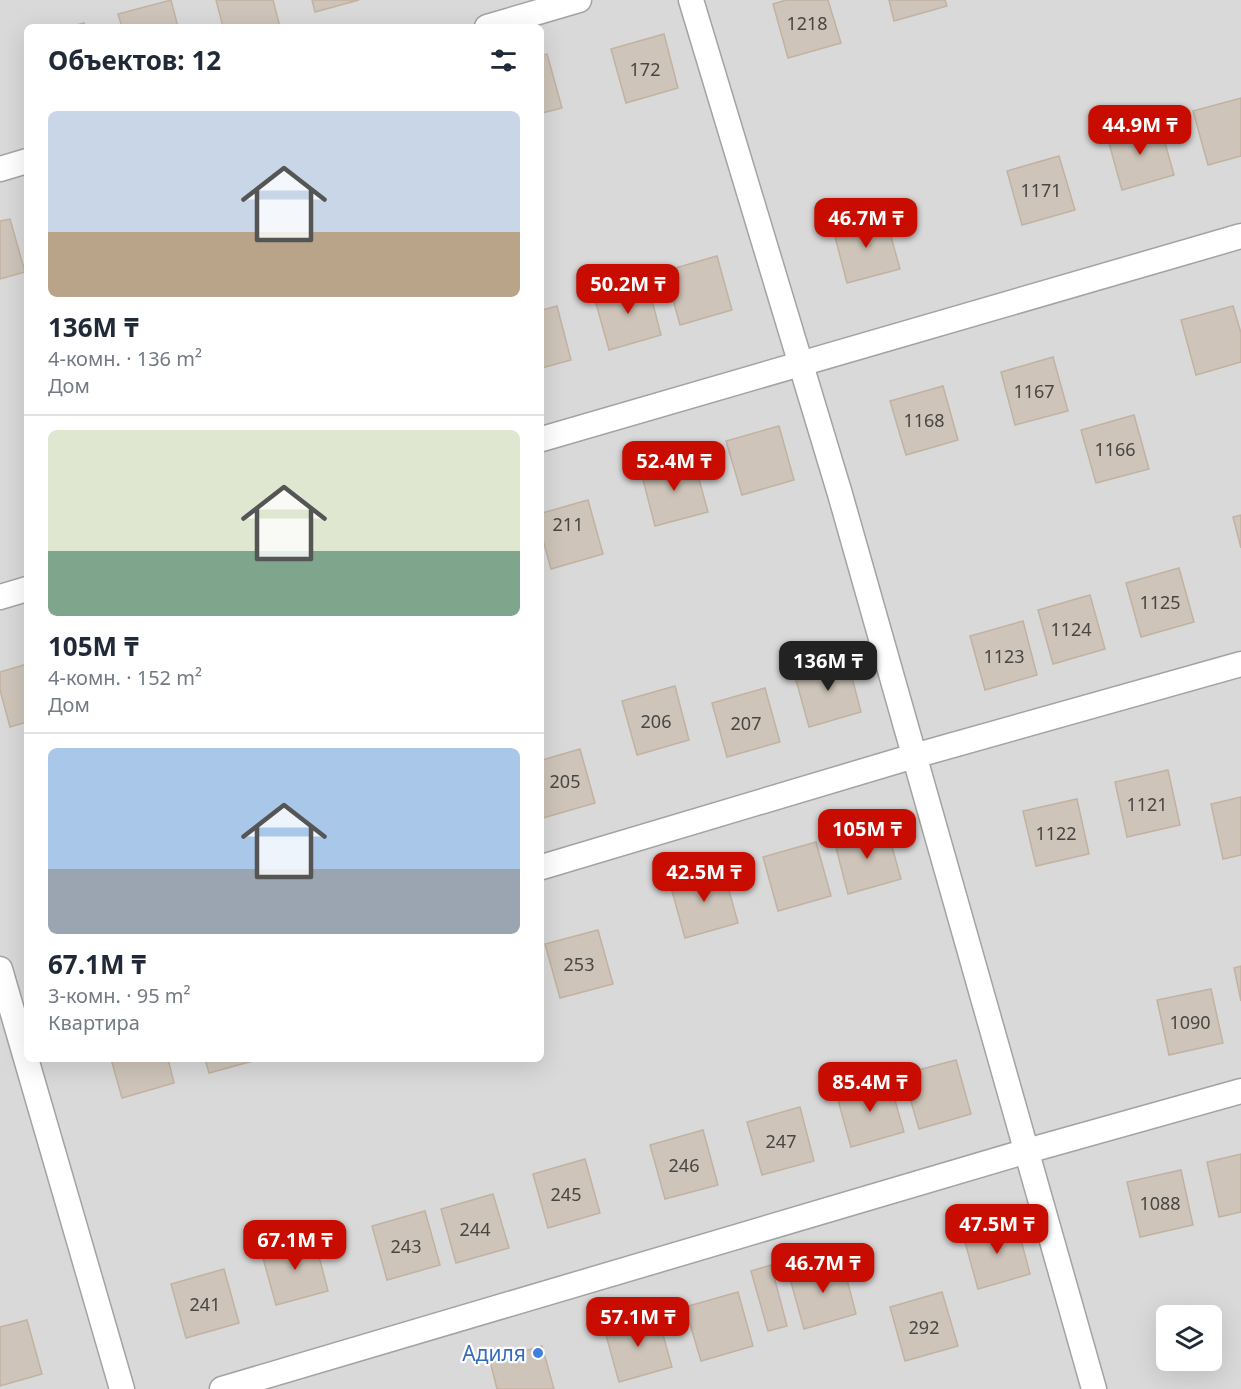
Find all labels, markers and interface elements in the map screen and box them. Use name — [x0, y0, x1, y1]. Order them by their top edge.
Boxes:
house number: 1218 — [786, 11, 828, 35]
text: Объектов: 12 — [48, 42, 221, 78]
icon: filters — [487, 44, 520, 77]
house number: 172 — [630, 57, 660, 81]
pin: 44.9M ₸ — [1085, 105, 1195, 156]
text: 44.9M ₸ — [1102, 111, 1178, 138]
icon: home — [230, 150, 338, 258]
house number: 1171 — [1020, 178, 1062, 202]
pin: 46.7M ₸ — [811, 198, 921, 249]
text: 46.7M ₸ — [828, 204, 904, 231]
pin: 50.2M ₸ — [573, 264, 683, 315]
text: 50.2M ₸ — [590, 270, 666, 297]
text: 136M ₸ — [48, 309, 139, 345]
text: 4-комн. · 136 m² — [48, 345, 202, 372]
text: Дом — [48, 372, 90, 399]
house number: 1167 — [1013, 379, 1055, 403]
house number: 1168 — [903, 408, 945, 432]
house number: 1166 — [1094, 437, 1136, 461]
pin: 52.4M ₸ — [619, 441, 729, 492]
text: 52.4M ₸ — [636, 447, 712, 474]
icon: home — [230, 469, 338, 577]
house number: 211 — [553, 512, 583, 536]
house number: 1125 — [1139, 590, 1181, 614]
house number: 1124 — [1050, 617, 1092, 641]
text: 105M ₸ — [48, 628, 139, 664]
pin: 136M ₸ — [779, 641, 877, 692]
house number: 1123 — [983, 644, 1025, 668]
text: 136M ₸ — [793, 647, 863, 674]
text: 4-комн. · 152 m² — [48, 664, 202, 691]
text: Дом — [48, 691, 90, 718]
house number: 206 — [641, 709, 671, 733]
house number: 207 — [731, 711, 761, 735]
house number: 205 — [550, 769, 580, 793]
icon: home — [230, 787, 338, 895]
house number: 1121 — [1126, 792, 1168, 816]
pin: 105M ₸ — [818, 809, 916, 860]
text: 105M ₸ — [832, 815, 902, 842]
house number: 1122 — [1035, 821, 1077, 845]
pin: 42.5M ₸ — [649, 852, 759, 903]
text: 42.5M ₸ — [666, 858, 742, 885]
text: 67.1M ₸ — [48, 946, 146, 982]
house number: 253 — [564, 952, 594, 976]
text: 3-комн. · 95 m² — [48, 982, 191, 1009]
text: Квартира — [48, 1009, 140, 1036]
house number: 1090 — [1169, 1010, 1211, 1034]
pin: 85.4M ₸ — [815, 1062, 925, 1113]
text: 85.4M ₸ — [832, 1068, 908, 1095]
house number: 247 — [766, 1129, 796, 1153]
house number: 246 — [669, 1153, 699, 1177]
house number: 245 — [551, 1182, 581, 1206]
house number: 1088 — [1139, 1191, 1181, 1215]
pin: 47.5M ₸ — [942, 1204, 1052, 1255]
text: 47.5M ₸ — [959, 1210, 1035, 1237]
house number: 244 — [460, 1217, 490, 1241]
pin: 67.1M ₸ — [240, 1220, 350, 1271]
text: 67.1M ₸ — [257, 1226, 333, 1253]
house number: 243 — [391, 1234, 421, 1258]
pin: 46.7M ₸ — [768, 1243, 878, 1294]
text: 46.7M ₸ — [785, 1249, 861, 1276]
house number: 241 — [190, 1292, 220, 1316]
pin: 57.1M ₸ — [583, 1297, 693, 1348]
text: 57.1M ₸ — [600, 1303, 676, 1330]
map controls — [1156, 1305, 1222, 1371]
button: layers — [1156, 1305, 1222, 1371]
house number: 292 — [909, 1315, 939, 1339]
place label: Адиля — [462, 1339, 526, 1367]
marker: Адиля — [531, 1346, 545, 1360]

